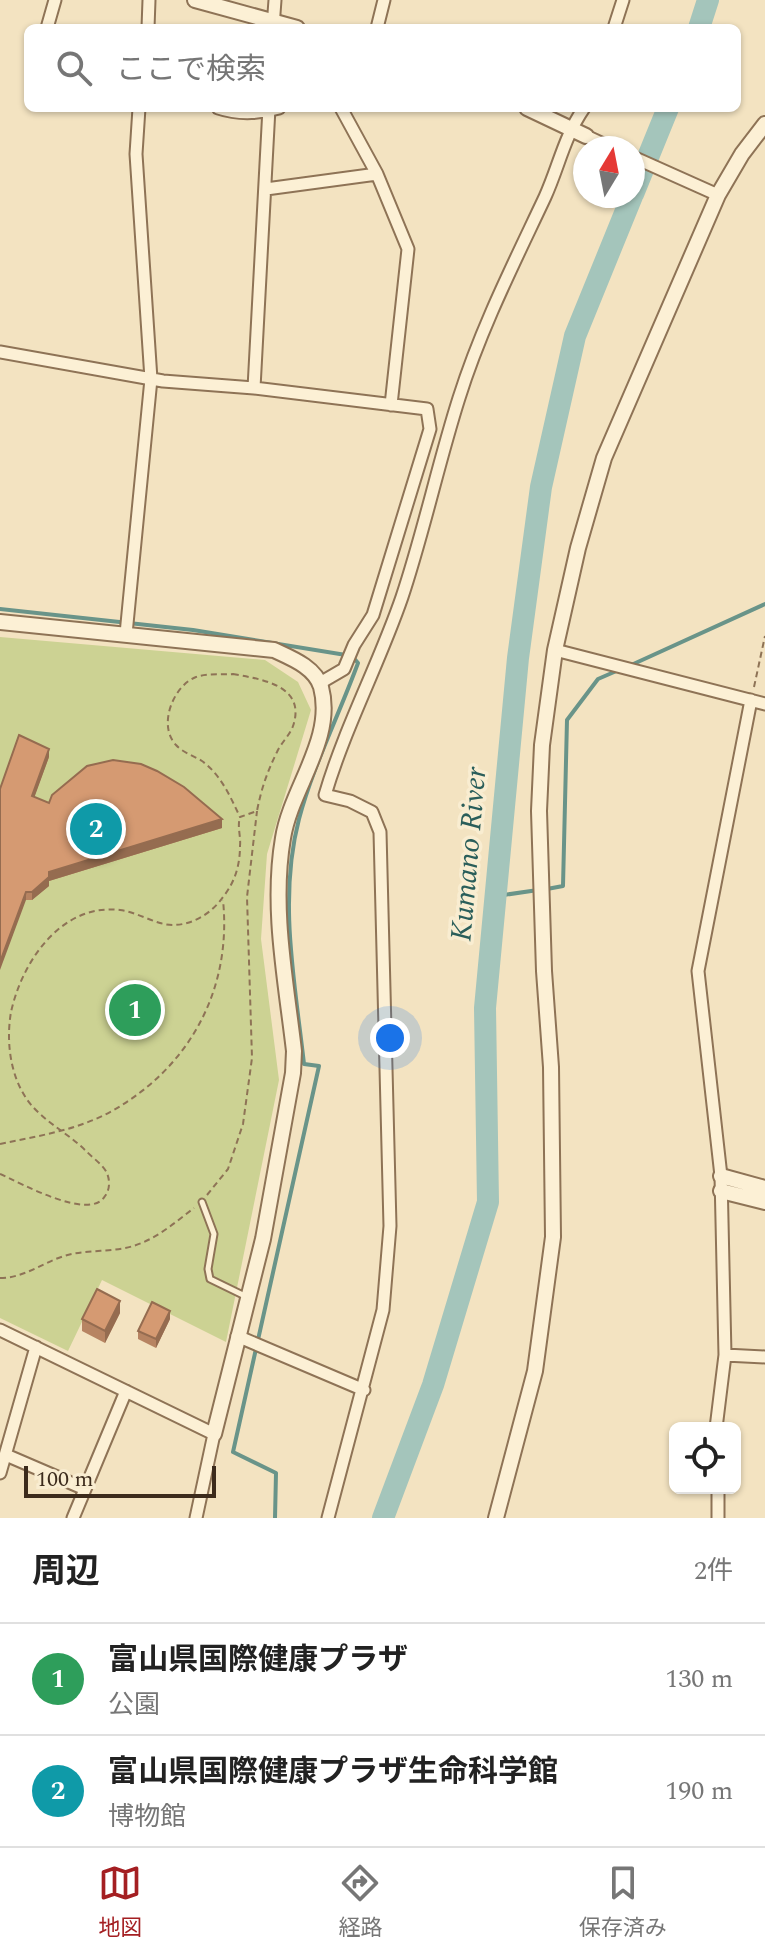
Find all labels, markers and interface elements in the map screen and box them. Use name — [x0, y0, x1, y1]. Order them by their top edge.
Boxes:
search box — [24, 24, 741, 112]
icon: search — [52, 46, 96, 90]
text: ここで検索 — [116, 47, 266, 93]
north arrow — [573, 136, 645, 208]
water label: Kumano River — [438, 764, 500, 943]
pin: 2 — [70, 799, 122, 859]
pin: 1 — [109, 980, 161, 1040]
your location — [370, 1018, 410, 1058]
map controls — [669, 1422, 741, 1494]
button: locate — [669, 1422, 741, 1494]
scale bar — [24, 1462, 216, 1498]
text: 100 m — [36, 1463, 93, 1496]
text: 周辺 — [32, 1546, 100, 1598]
text: 2件 — [694, 1551, 733, 1591]
text: 富山県国際健康プラザ — [108, 1637, 408, 1683]
text: 1 — [51, 1659, 65, 1699]
text: 130 m — [665, 1659, 733, 1699]
text: 公園 — [108, 1685, 160, 1725]
text: 富山県国際健康プラザ生命科学館 — [108, 1749, 558, 1795]
text: 2 — [51, 1771, 65, 1811]
text: 190 m — [665, 1771, 733, 1811]
text: 博物館 — [108, 1797, 186, 1837]
tab: 地図 — [98, 1861, 142, 1945]
tab: 経路 — [338, 1861, 383, 1945]
tab: 保存済み — [579, 1861, 667, 1945]

